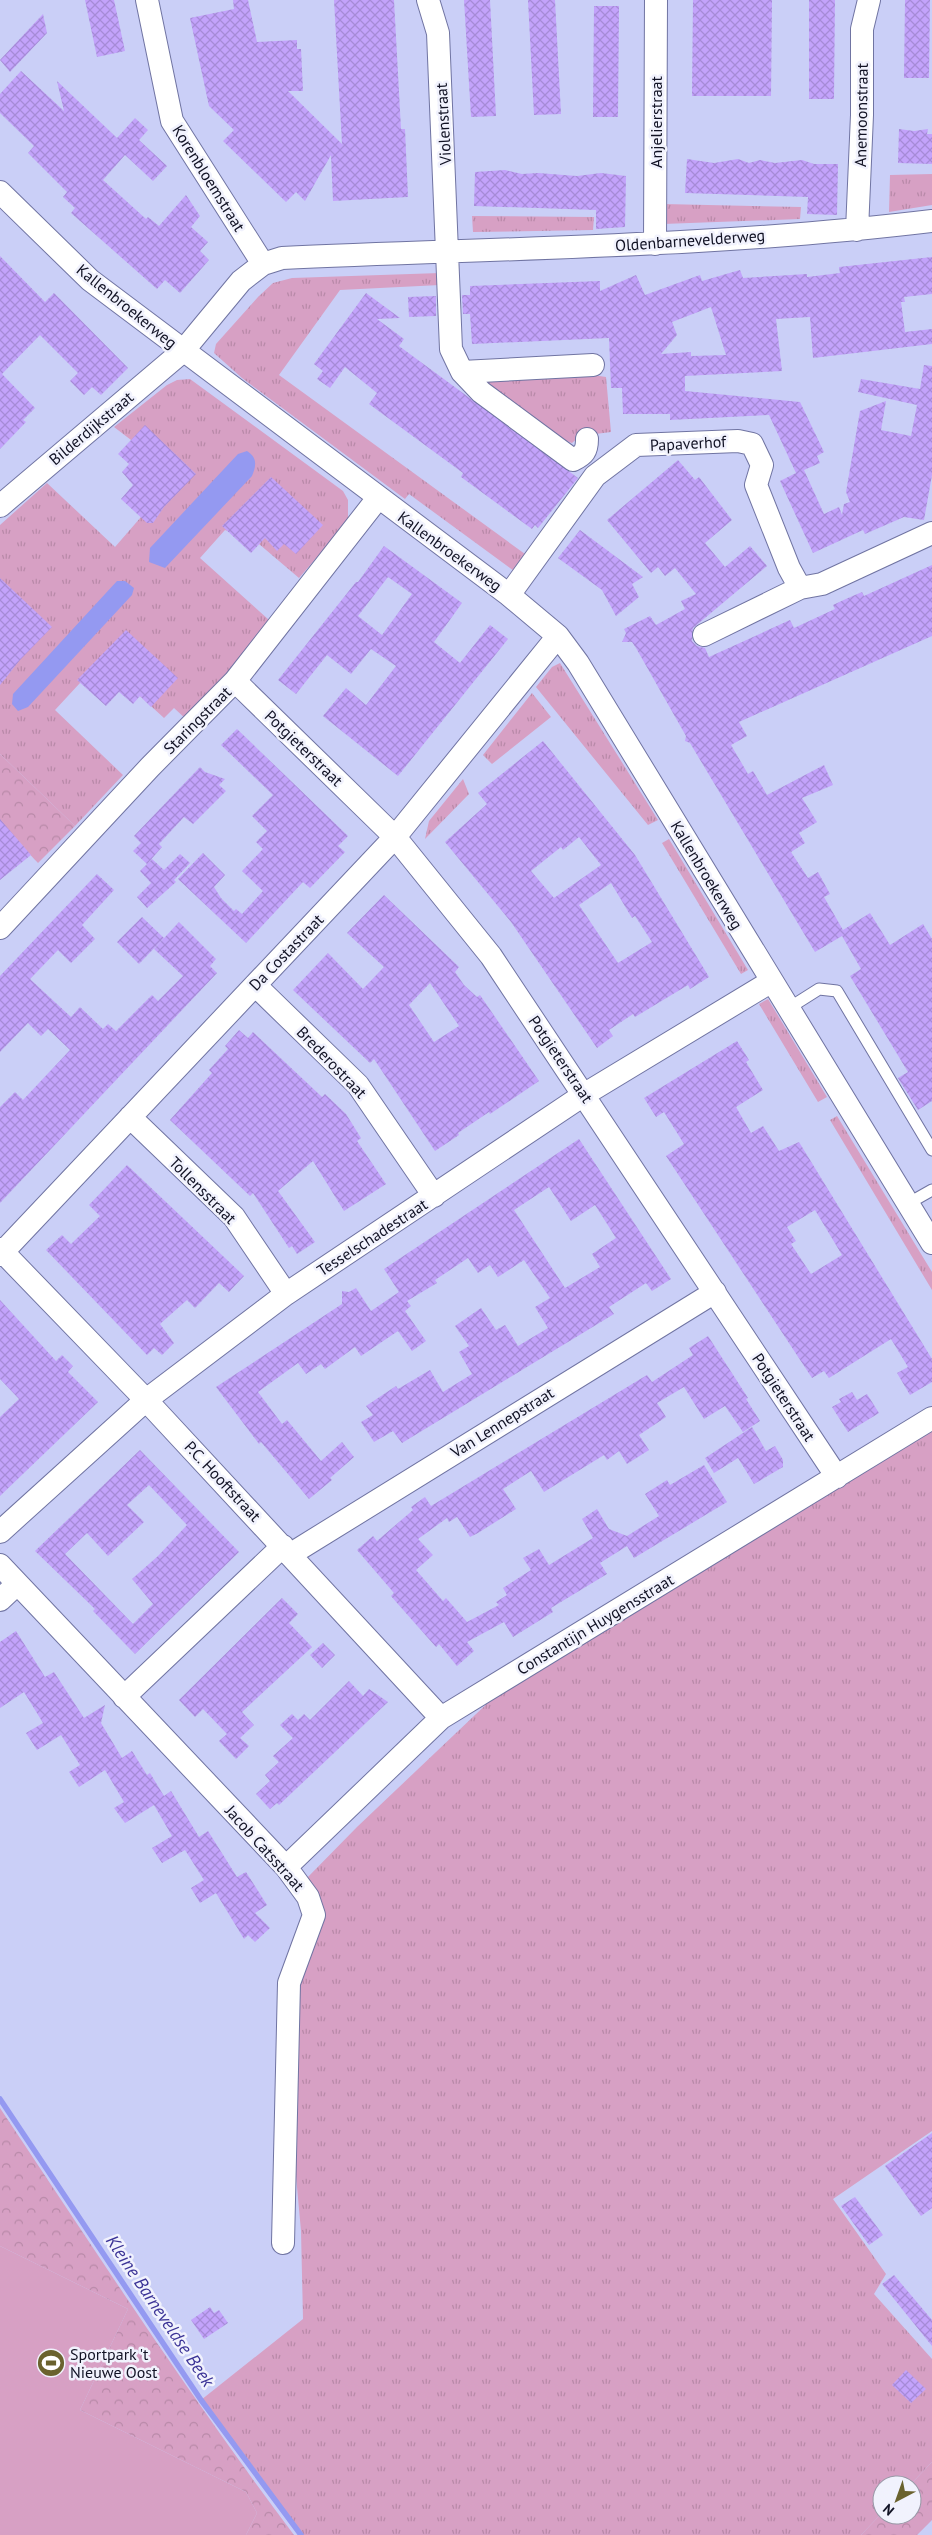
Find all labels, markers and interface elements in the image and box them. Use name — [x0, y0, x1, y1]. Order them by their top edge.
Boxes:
street label: Anemoonstraat — [850, 62, 872, 167]
street label: Anjelierstraat — [646, 75, 666, 168]
street label: Violenstraat — [431, 82, 455, 167]
street label: Korenbloemstraat — [168, 121, 250, 235]
street label: Oldenbarnevelderweg — [614, 225, 766, 255]
street label: Kallenbroekerweg — [73, 259, 181, 353]
street label: Bilderdijkstraat — [45, 386, 138, 469]
street label: Papaverhof — [649, 431, 727, 455]
street label: Kallenbroekerweg — [394, 507, 506, 595]
street label: Staringstraat — [159, 681, 236, 758]
street label: Potgieterstraat — [261, 706, 348, 791]
street label: Kallenbroekerweg — [667, 817, 747, 933]
street label: Da Costastraat — [244, 909, 328, 994]
street label: Potgieterstraat — [524, 1012, 598, 1107]
street label: Brederostraat — [293, 1022, 372, 1103]
street label: Tollensstraat — [165, 1152, 241, 1228]
street label: Tesselschadestraat — [313, 1194, 431, 1280]
street label: Potgieterstraat — [748, 1349, 820, 1445]
street label: Van Lennepstraat — [446, 1382, 558, 1462]
street label: P.C. Hooftstraat — [181, 1437, 266, 1526]
street label: Constantijn Huygensstraat — [513, 1569, 678, 1679]
street label: Jacob Catsstraat — [220, 1800, 309, 1896]
water label: Kleine Barneveldse Beek — [101, 2230, 220, 2392]
place label: Sportpark 't Nieuwe Oost — [70, 2344, 158, 2382]
sports icon: Sportpark 't Nieuwe Oost — [36, 2348, 66, 2378]
north arrow — [872, 2475, 922, 2525]
text: N — [879, 2500, 898, 2520]

